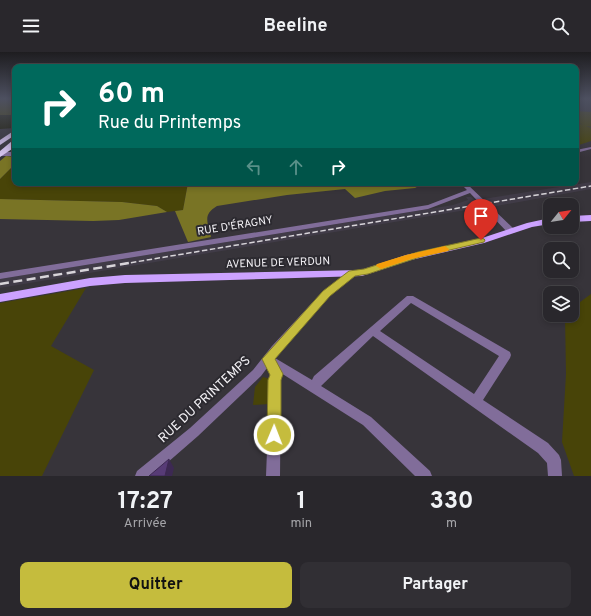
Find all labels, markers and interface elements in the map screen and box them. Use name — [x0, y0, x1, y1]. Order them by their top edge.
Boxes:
icon: menu — [20, 15, 42, 37]
text: Beeline — [263, 15, 328, 38]
icon: search — [549, 15, 571, 37]
text: 60 m — [98, 77, 165, 113]
icon: right — [32, 80, 84, 132]
text: Rue du Printemps — [98, 112, 241, 135]
icon: left — [243, 156, 265, 178]
icon: ahead — [285, 156, 307, 178]
icon: right — [327, 156, 349, 178]
north arrow — [543, 198, 579, 234]
map controls — [543, 198, 579, 322]
pin — [464, 199, 498, 240]
icon: arrive — [470, 205, 492, 227]
street label: RUE D'ÉRAGNY — [196, 212, 274, 239]
button: search — [543, 242, 579, 278]
street label: AVENUE DE VERDUN — [226, 254, 330, 272]
button: layers — [543, 286, 579, 322]
street label: RUE DU PRINTEMPS — [156, 353, 254, 447]
position arrow — [253, 414, 295, 456]
text: 17:27 — [117, 487, 173, 517]
text: 1 — [296, 487, 306, 517]
text: 330 — [429, 487, 474, 517]
text: Arrivée — [124, 516, 167, 532]
text: min — [290, 516, 312, 532]
text: m — [446, 516, 457, 532]
button: Quitter — [20, 562, 292, 608]
button: Partager — [300, 562, 571, 608]

